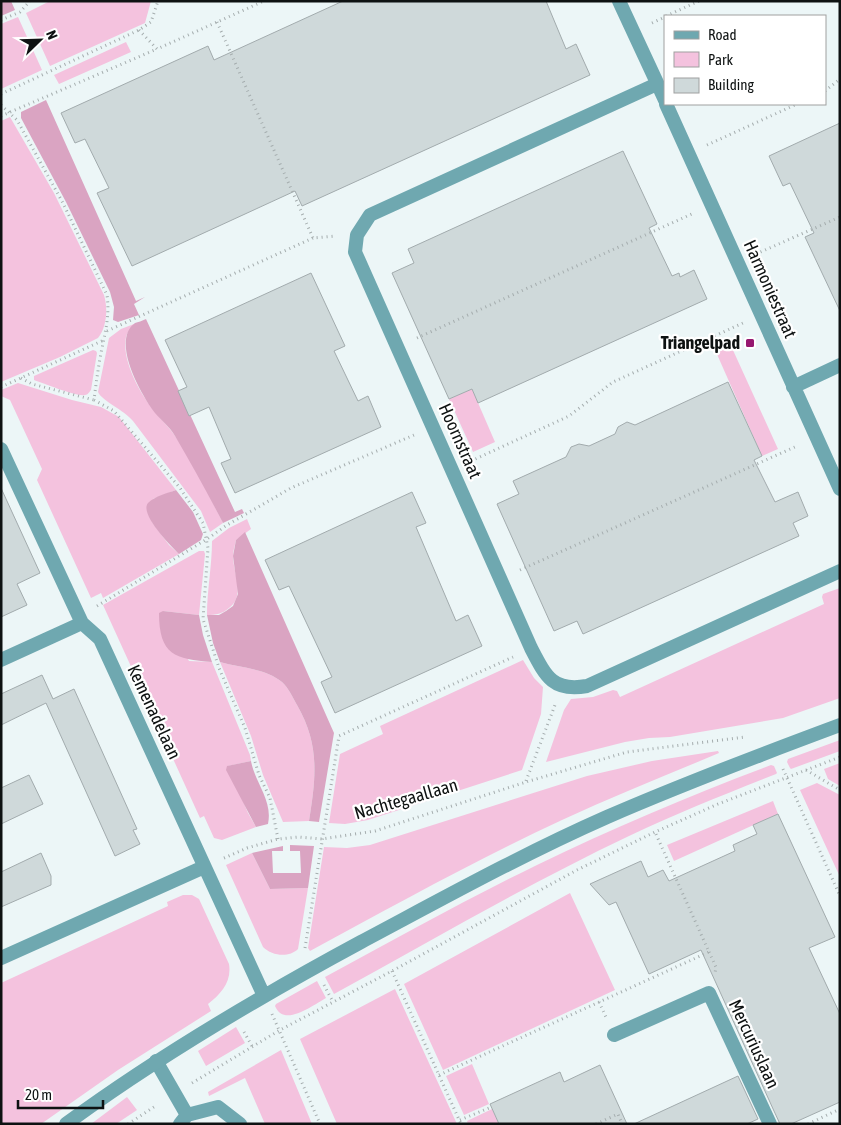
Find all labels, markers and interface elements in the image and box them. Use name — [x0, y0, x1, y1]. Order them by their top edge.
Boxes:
north arrow — [15, 15, 65, 65]
legend — [664, 15, 826, 105]
text: Road — [708, 26, 737, 43]
text: N — [43, 28, 61, 42]
text: Park — [708, 51, 733, 68]
text: Building — [708, 76, 754, 93]
street label: Harmoniestraat — [740, 237, 801, 341]
place label: Triangelpad — [661, 332, 740, 353]
marker: Triangelpad — [744, 337, 756, 349]
street label: Hoornstraat — [435, 400, 486, 482]
street label: Kemenadelaan — [123, 661, 185, 762]
street label: Nachtegaallaan — [352, 774, 460, 823]
street label: Mercuriuslaan — [725, 996, 784, 1092]
scale bar — [18, 1078, 102, 1110]
text: 20 m — [25, 1086, 52, 1103]

